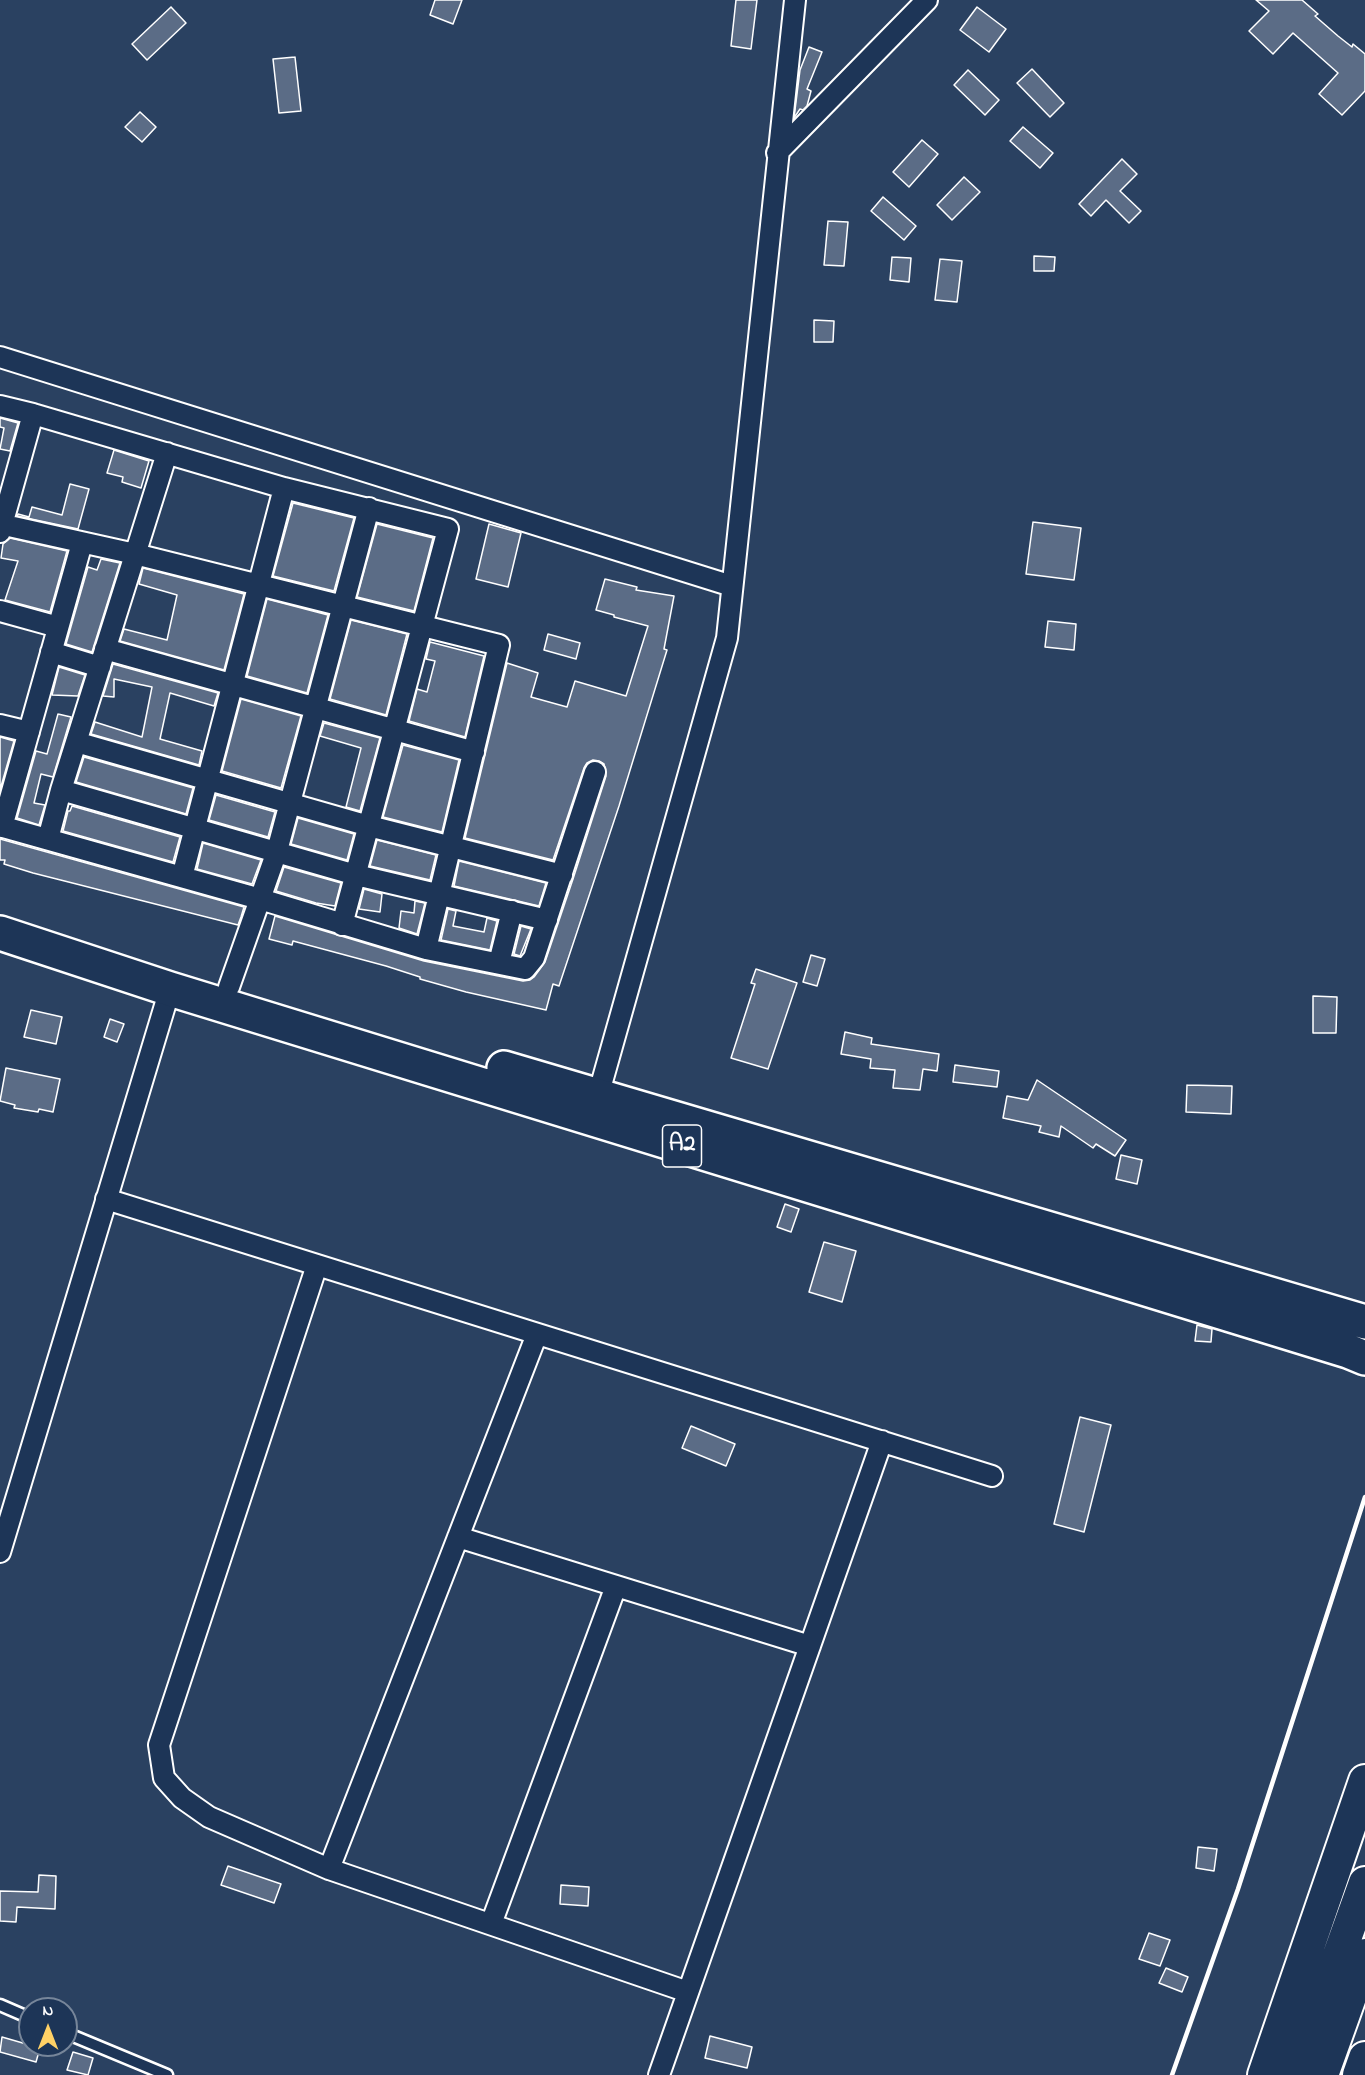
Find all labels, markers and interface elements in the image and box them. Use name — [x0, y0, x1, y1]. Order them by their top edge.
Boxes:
road number: A2 — [662, 1125, 702, 1167]
north arrow — [18, 1997, 78, 2057]
text: N — [43, 1999, 53, 2023]

